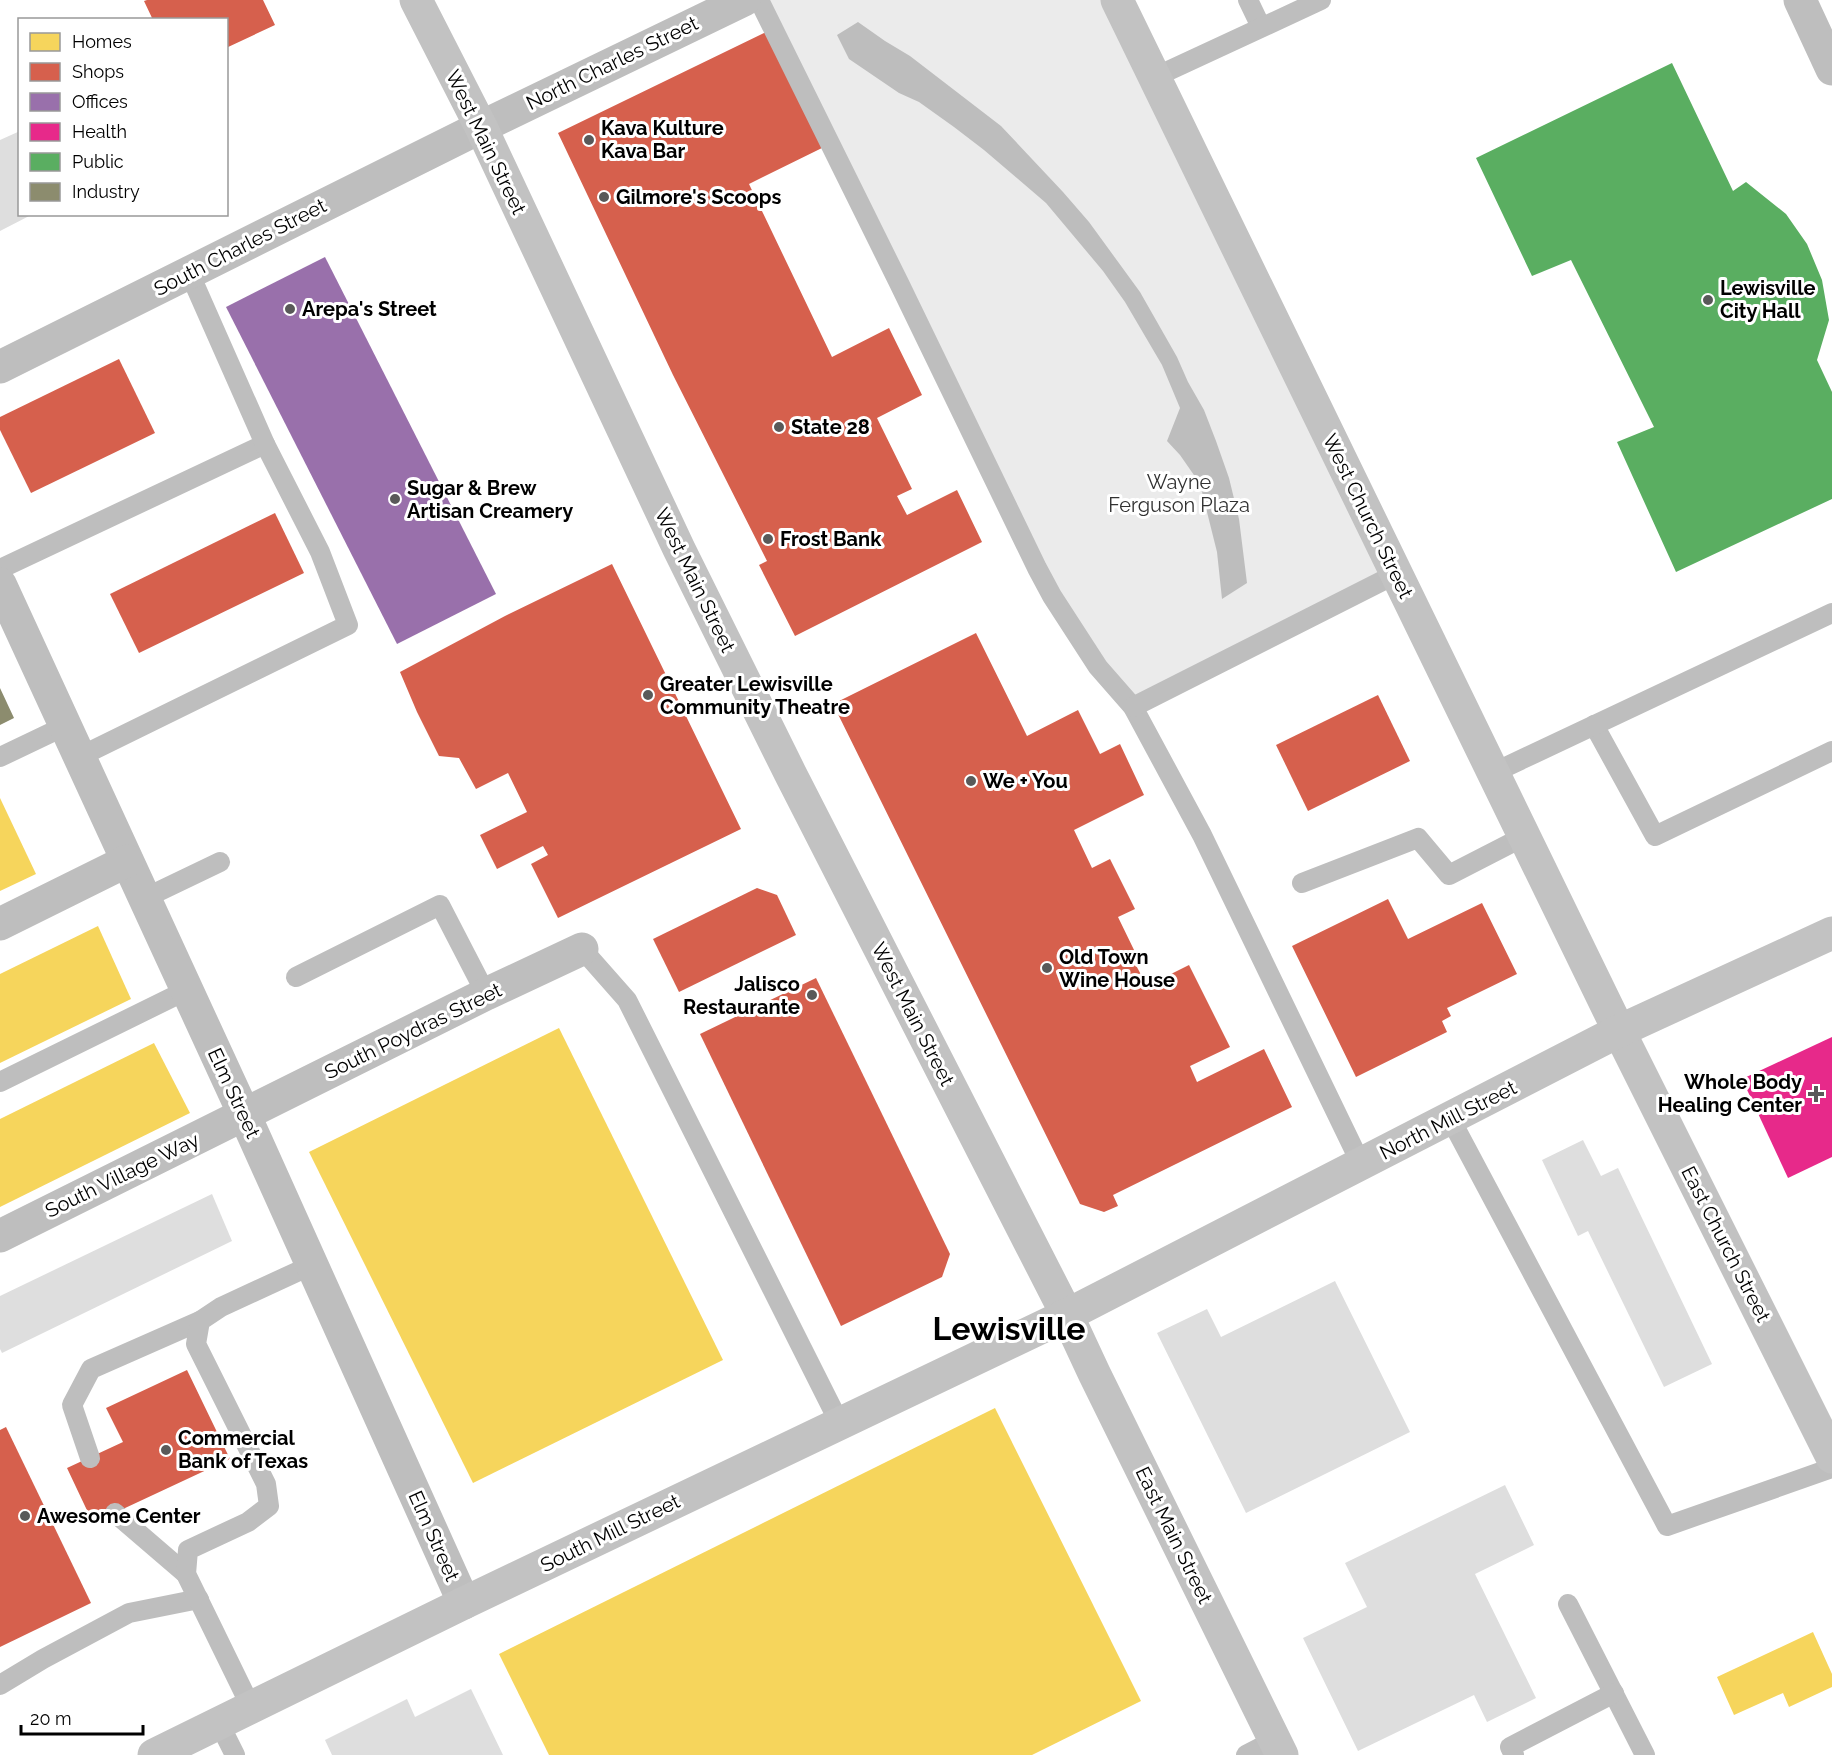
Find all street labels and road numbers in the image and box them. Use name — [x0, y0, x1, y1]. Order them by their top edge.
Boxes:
street label: North Charles Street — [522, 11, 702, 115]
street label: West Main Street — [441, 66, 531, 218]
street label: South Charles Street — [150, 193, 330, 301]
street label: West Church Street — [1318, 430, 1418, 602]
street label: West Main Street — [650, 504, 740, 656]
street label: West Main Street — [867, 938, 960, 1090]
street label: South Poydras Street — [320, 978, 506, 1084]
street label: Elm Street — [203, 1044, 265, 1142]
street label: North Mill Street — [1376, 1075, 1521, 1165]
street label: South Village Way — [41, 1127, 203, 1223]
street label: East Church Street — [1676, 1162, 1776, 1326]
street label: East Main Street — [1130, 1463, 1218, 1608]
street label: Elm Street — [403, 1487, 465, 1585]
street label: South Mill Street — [536, 1489, 684, 1577]

